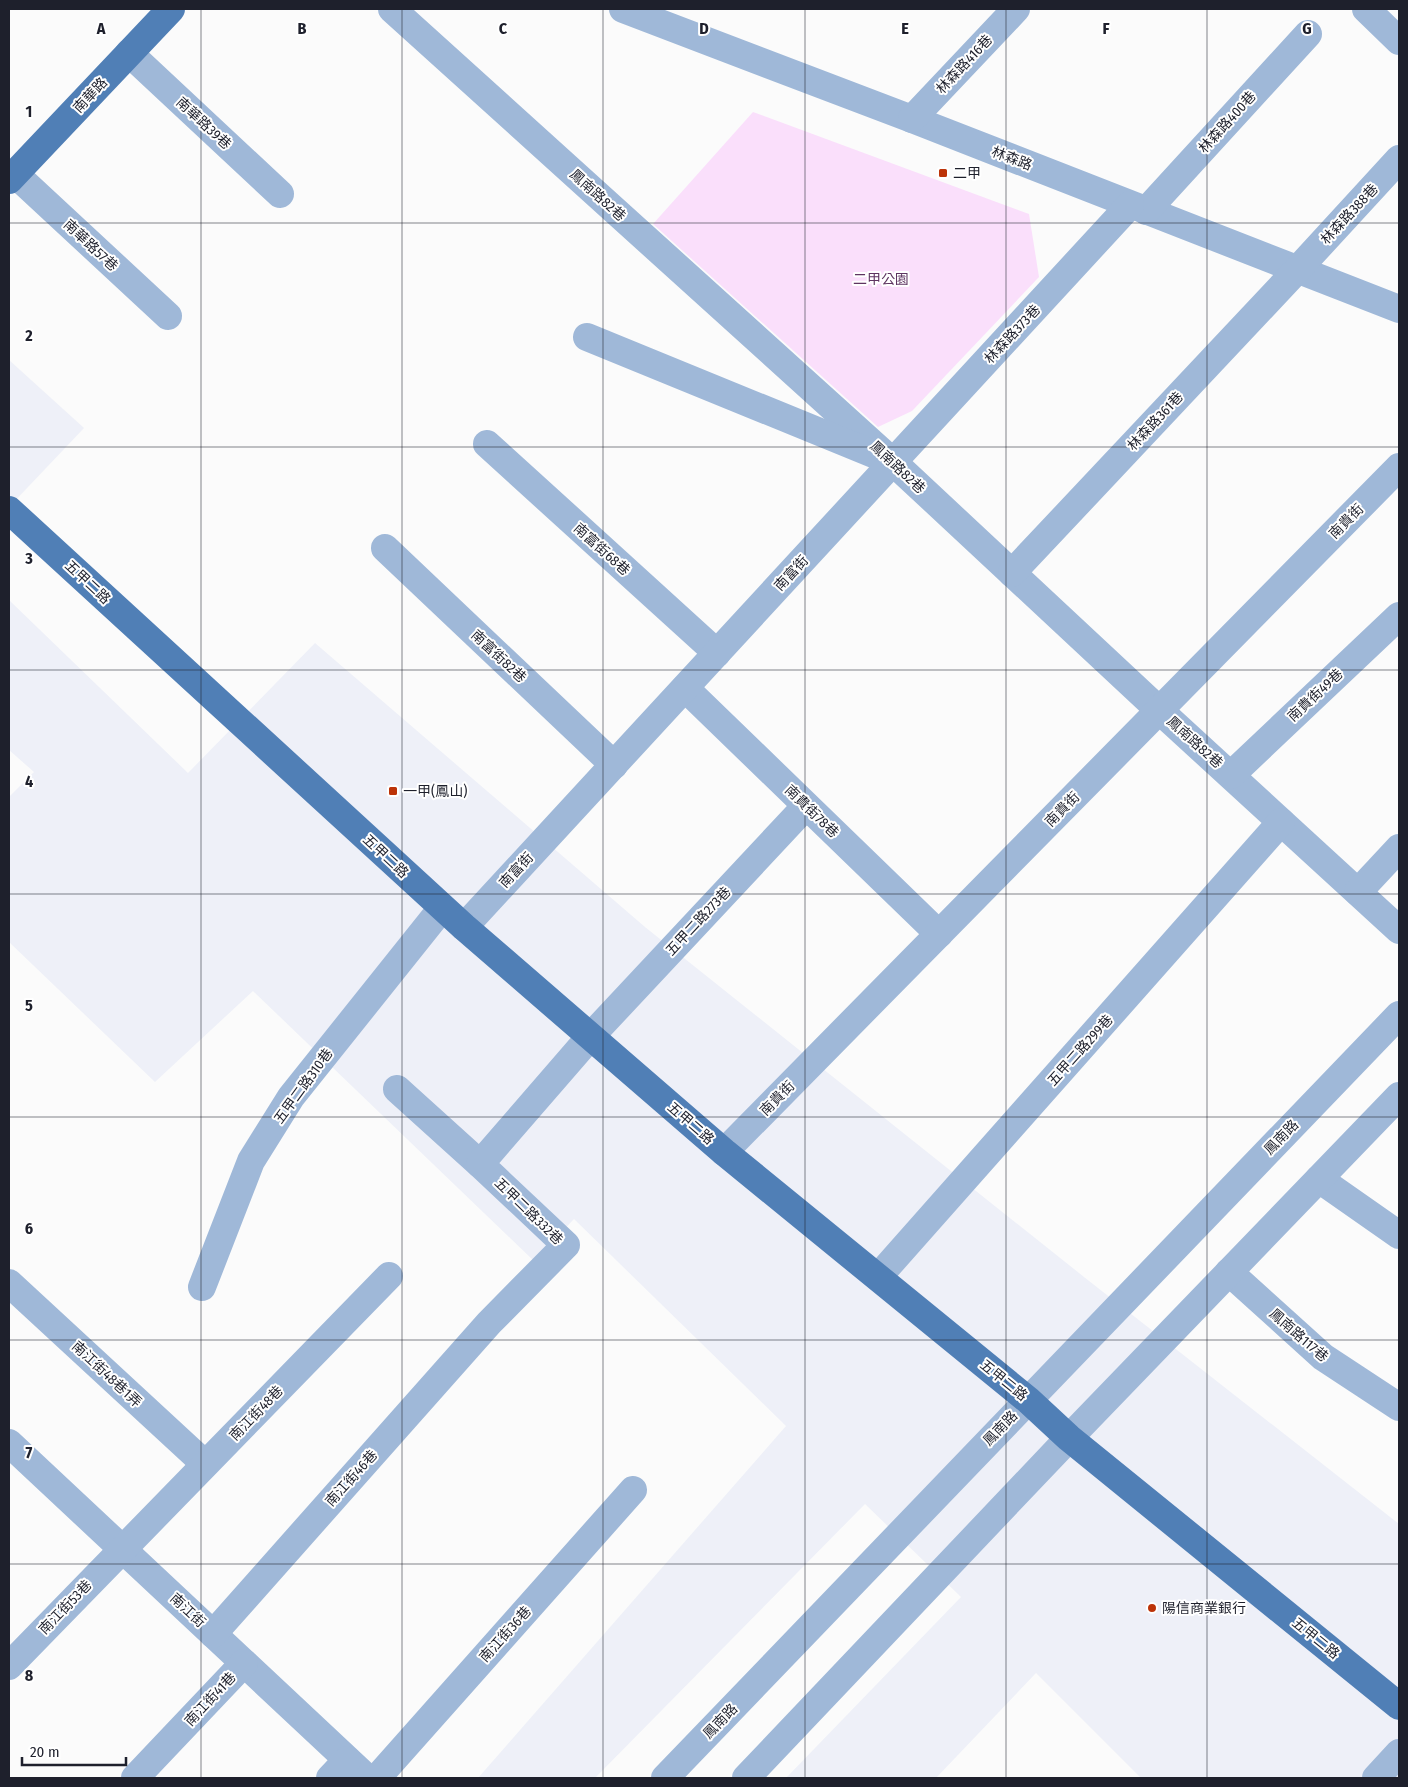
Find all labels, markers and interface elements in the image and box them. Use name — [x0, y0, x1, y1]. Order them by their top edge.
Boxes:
text: A — [96, 19, 106, 38]
text: B — [298, 19, 307, 38]
text: C — [499, 19, 508, 38]
text: D — [699, 19, 709, 38]
text: E — [901, 19, 909, 38]
text: F — [1102, 19, 1110, 38]
text: G — [1302, 19, 1312, 38]
street label: 林森路416巷 — [933, 31, 996, 97]
street label: 南華路 — [70, 74, 111, 116]
street label: 林森路400巷 — [1195, 88, 1260, 157]
street label: 南華路39巷 — [173, 94, 235, 153]
text: 1 — [26, 102, 32, 121]
street label: 林森路 — [989, 143, 1034, 174]
place label: 二甲 — [953, 165, 981, 182]
street label: 鳳南路82巷 — [566, 166, 629, 225]
marker: 二甲 — [937, 167, 949, 179]
street label: 林森路388巷 — [1317, 181, 1382, 248]
street label: 南華路57巷 — [60, 216, 121, 275]
park label: 二甲公園 — [853, 271, 909, 288]
street label: 林森路373巷 — [981, 301, 1044, 367]
text: 2 — [24, 326, 33, 345]
street label: 林森路361巷 — [1124, 388, 1187, 454]
street label: 鳳南路82巷 — [867, 438, 929, 497]
street label: 南貴街 — [1325, 500, 1367, 542]
street label: 南富街68巷 — [570, 520, 633, 579]
text: 3 — [24, 549, 33, 568]
street label: 南富街 — [771, 552, 812, 594]
street label: 五甲二路 — [61, 557, 114, 608]
street label: 南富街82巷 — [468, 627, 530, 686]
street label: 南貴街49巷 — [1284, 666, 1346, 725]
street label: 鳳南路82巷 — [1163, 713, 1226, 772]
text: 4 — [25, 772, 33, 791]
street label: 南貴街78巷 — [781, 781, 842, 841]
place label: 一甲(鳳山) — [403, 783, 467, 800]
marker: 一甲(鳳山) — [387, 785, 399, 797]
street label: 南貴街 — [1041, 788, 1083, 830]
street label: 五甲二路 — [359, 831, 412, 882]
street label: 南富街 — [496, 849, 537, 891]
street label: 五甲二路273巷 — [662, 883, 735, 959]
text: 5 — [25, 996, 33, 1015]
street label: 五甲二路299巷 — [1044, 1011, 1117, 1089]
street label: 五甲二路310巷 — [270, 1045, 336, 1127]
street label: 南貴街 — [756, 1077, 798, 1119]
street label: 五甲二路 — [664, 1099, 717, 1148]
street label: 鳳南路 — [1261, 1116, 1302, 1158]
street label: 五甲二路332巷 — [491, 1174, 566, 1248]
text: 6 — [25, 1219, 33, 1238]
street label: 鳳南路117巷 — [1266, 1305, 1332, 1366]
street label: 南江街48巷1弄 — [68, 1338, 145, 1411]
street label: 五甲二路 — [977, 1356, 1031, 1405]
street label: 南江街48巷 — [226, 1382, 287, 1444]
street label: 鳳南路 — [980, 1407, 1021, 1449]
text: 7 — [26, 1443, 33, 1462]
street label: 南江街46巷 — [322, 1447, 381, 1510]
street label: 南江街53巷 — [35, 1577, 95, 1638]
street label: 南江街 — [167, 1590, 209, 1631]
place label: 陽信商業銀行 — [1162, 1600, 1246, 1617]
marker: 陽信商業銀行 — [1146, 1602, 1158, 1614]
street label: 南江街36巷 — [476, 1603, 535, 1666]
street label: 五甲二路 — [1289, 1614, 1343, 1663]
text: 8 — [25, 1666, 34, 1685]
street label: 南江街41巷 — [181, 1669, 240, 1730]
street label: 鳳南路 — [700, 1700, 741, 1742]
scale bar — [22, 1734, 126, 1766]
text: 20 m — [30, 1743, 60, 1761]

